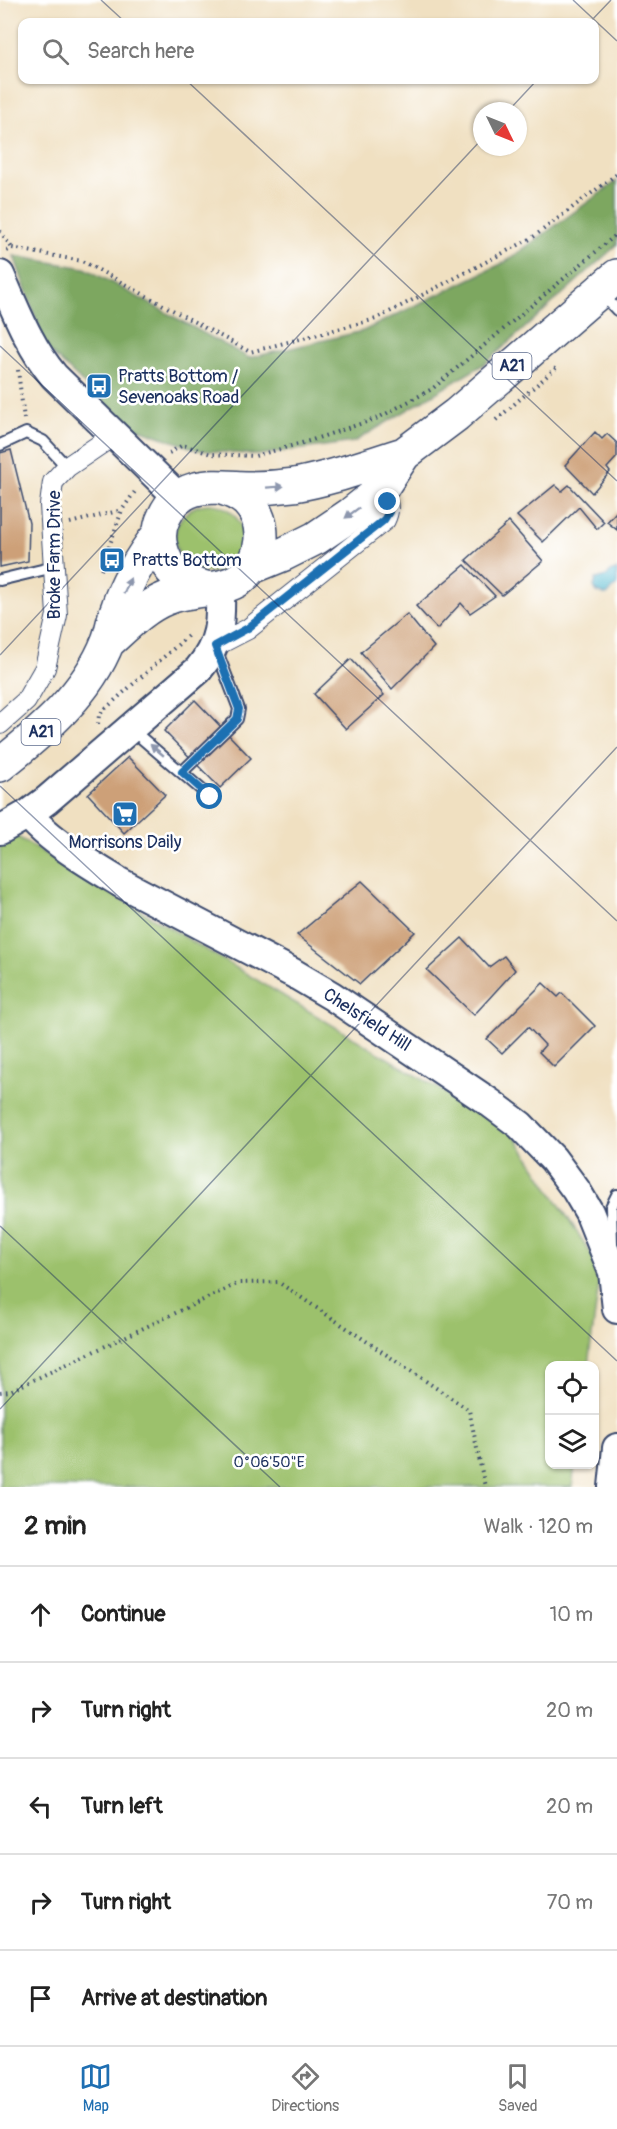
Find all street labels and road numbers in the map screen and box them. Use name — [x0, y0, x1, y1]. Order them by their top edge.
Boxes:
road number: A21 — [492, 353, 532, 379]
street label: Broke Farm Drive — [43, 490, 66, 620]
road number: A21 — [22, 719, 60, 745]
street label: Chelsfield Hill — [319, 983, 415, 1057]

